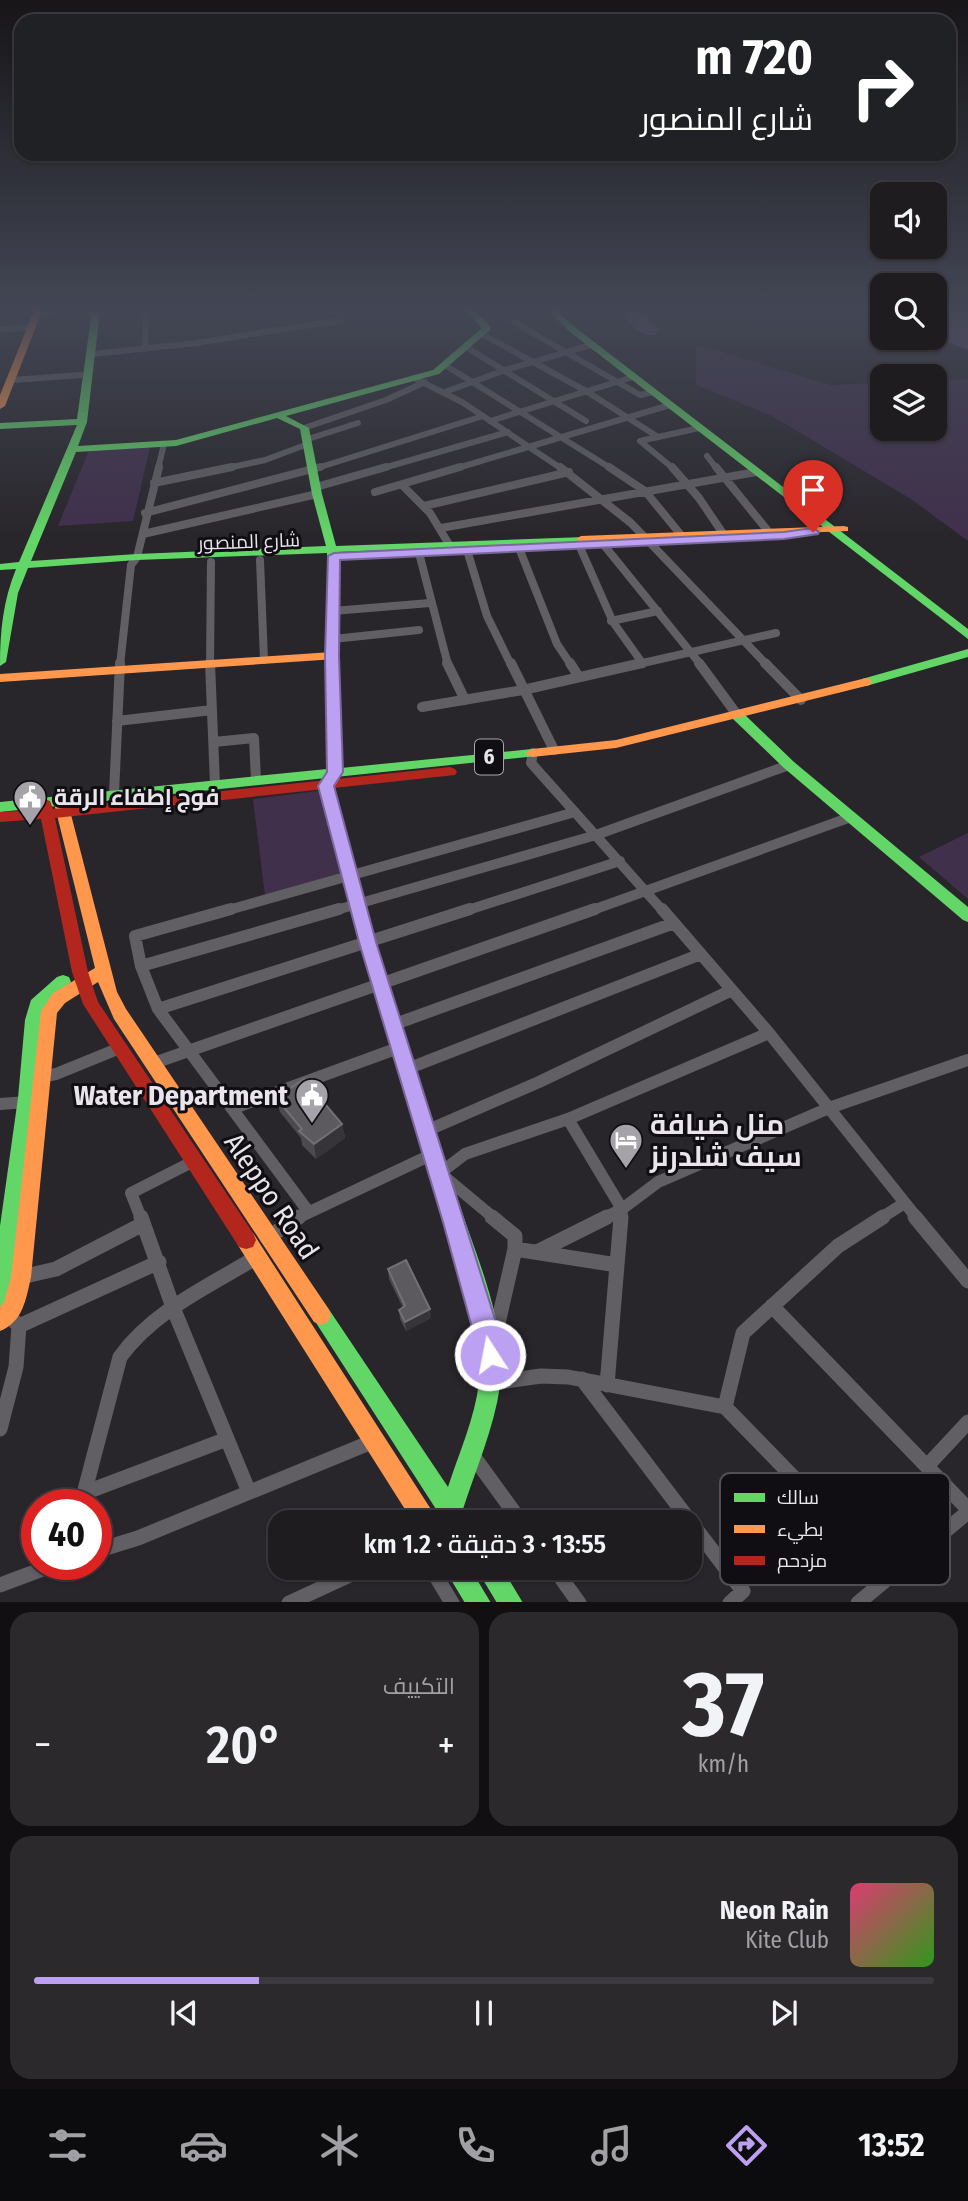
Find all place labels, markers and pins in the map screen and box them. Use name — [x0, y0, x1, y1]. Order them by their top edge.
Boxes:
pin — [783, 460, 843, 532]
public building icon: فوج إطفاء الرقة — [11, 778, 49, 827]
place label: فوج إطفاء الرقة — [54, 783, 220, 813]
public building icon: Water Department — [293, 1076, 331, 1125]
place label: Water Department — [74, 1079, 289, 1112]
place label: منل ضيافة سيف شلدرنز — [649, 1108, 802, 1173]
hotel icon: منل ضيافة سيف شلدرنز — [607, 1121, 645, 1170]

